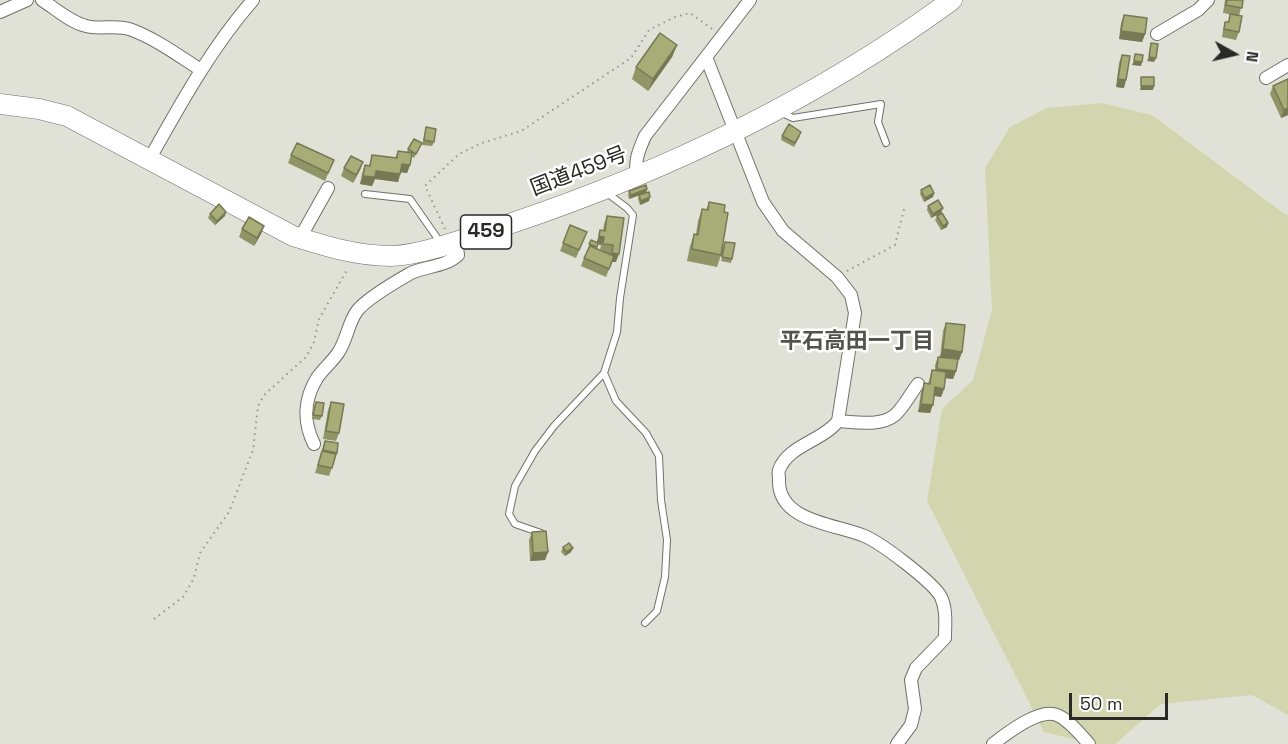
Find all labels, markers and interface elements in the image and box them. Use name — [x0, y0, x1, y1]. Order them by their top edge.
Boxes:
north arrow — [1204, 24, 1264, 84]
text: N — [1241, 50, 1263, 63]
street label: 国道459号 — [527, 142, 631, 202]
road number: 459 — [460, 215, 512, 249]
district label: 平石高田一丁目 — [780, 329, 934, 355]
scale bar — [1072, 681, 1171, 719]
text: 50 m — [1080, 692, 1122, 715]

